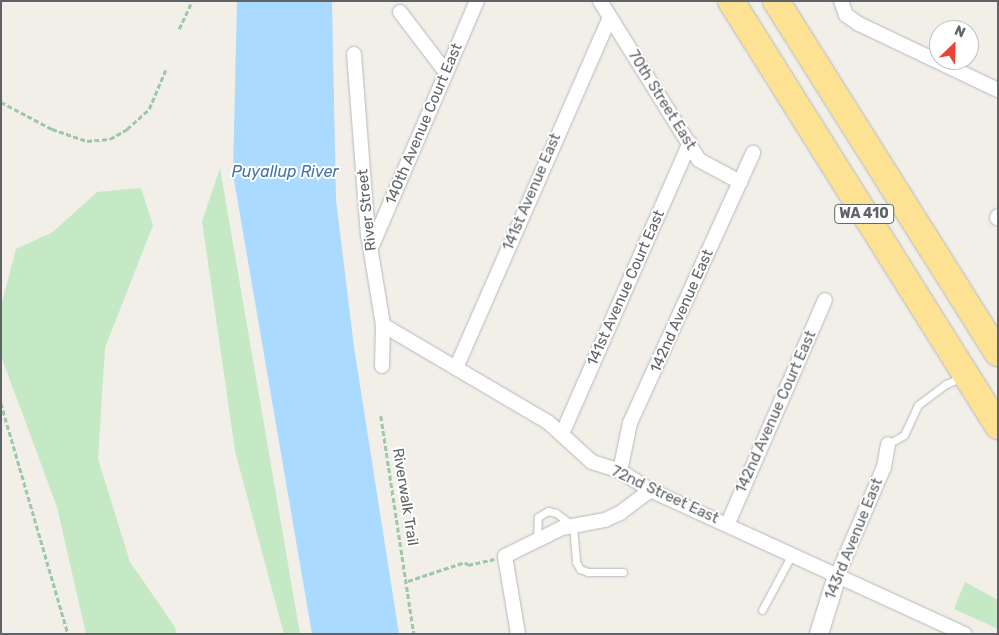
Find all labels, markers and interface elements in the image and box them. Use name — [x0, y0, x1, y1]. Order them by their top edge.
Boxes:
north arrow — [929, 20, 979, 70]
text: N — [952, 22, 968, 42]
street label: 140th Avenue Court East — [382, 40, 466, 208]
street label: 70th Street East — [624, 47, 700, 153]
street label: 141st Avenue East — [499, 130, 565, 254]
water label: Puyallup River — [231, 162, 339, 182]
street label: River Street — [354, 168, 380, 252]
road number: WA 410 — [834, 202, 894, 225]
street label: 141st Avenue Court East — [583, 207, 669, 369]
street label: 142nd Avenue East — [647, 246, 717, 376]
street label: 142nd Avenue Court East — [732, 328, 820, 496]
street label: Riverwalk Trail — [388, 447, 422, 547]
street label: 72nd Street East — [609, 462, 721, 528]
street label: 143rd Avenue East — [821, 475, 887, 603]

